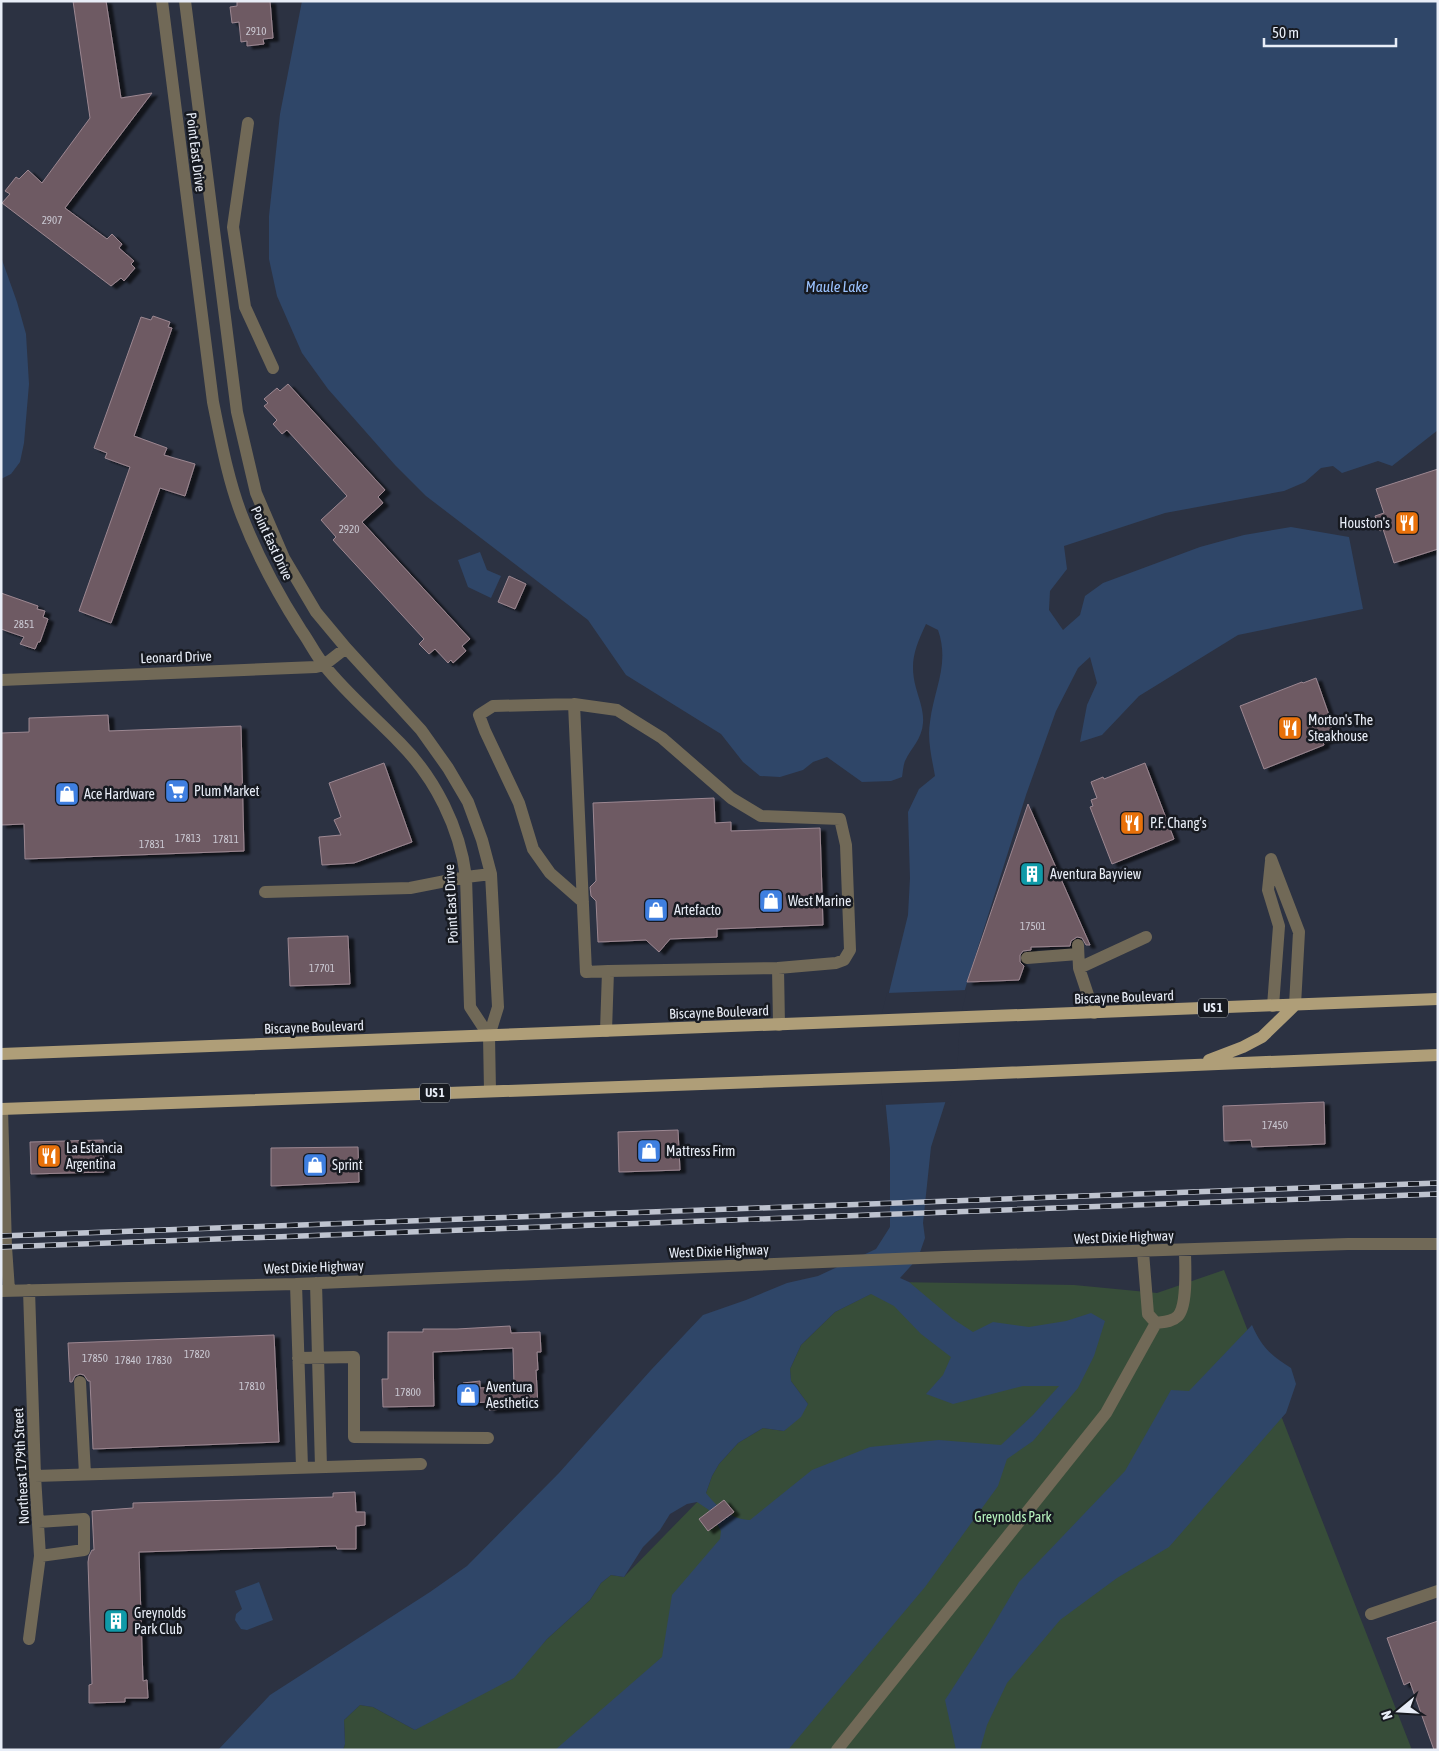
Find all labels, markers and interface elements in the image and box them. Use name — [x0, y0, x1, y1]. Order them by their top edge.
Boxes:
scale bar — [1264, 15, 1396, 47]
text: 50 m — [1272, 24, 1299, 41]
house number: 2910 — [246, 25, 266, 37]
street label: Point East Drive — [183, 111, 209, 193]
house number: 2907 — [42, 214, 62, 226]
water label: Maule Lake — [806, 278, 869, 295]
street label: Point East Drive — [248, 503, 296, 583]
restaurant icon: Houston's — [1394, 510, 1420, 536]
place label: Houston's — [1339, 515, 1390, 531]
house number: 2920 — [339, 523, 359, 535]
house number: 2851 — [14, 618, 34, 630]
street label: Leonard Drive — [140, 648, 212, 666]
place label: Morton's The Steakhouse — [1308, 712, 1373, 744]
restaurant icon: Morton's The Steakhouse — [1277, 715, 1303, 741]
supermarket icon: Plum Market — [164, 778, 190, 804]
shop icon: Ace Hardware — [54, 781, 80, 807]
place label: Plum Market — [194, 783, 260, 799]
place label: Ace Hardware — [84, 786, 155, 802]
restaurant icon: P.F. Chang's — [1119, 810, 1145, 836]
place label: P.F. Chang's — [1150, 815, 1207, 831]
house number: 17813 — [175, 832, 201, 844]
house number: 17811 — [213, 833, 239, 845]
house number: 17831 — [139, 838, 165, 850]
building icon: Aventura Bayview — [1019, 861, 1045, 887]
street label: Point East Drive — [441, 864, 461, 944]
place label: Aventura Bayview — [1050, 866, 1142, 882]
shop icon: West Marine — [758, 888, 784, 914]
place label: West Marine — [788, 893, 851, 909]
shop icon: Artefacto — [643, 897, 669, 923]
place label: Artefacto — [674, 902, 721, 918]
house number: 17501 — [1020, 920, 1046, 932]
house number: 17701 — [309, 962, 335, 974]
street label: Biscayne Boulevard — [1074, 987, 1174, 1007]
road number: US 1 — [1198, 998, 1228, 1018]
street label: Biscayne Boulevard — [669, 1002, 769, 1022]
street label: Biscayne Boulevard — [264, 1017, 364, 1037]
road number: US 1 — [420, 1084, 450, 1102]
house number: 17450 — [1262, 1119, 1288, 1131]
shop icon: Mattress Firm — [636, 1138, 662, 1164]
place label: La Estancia Argentina — [66, 1140, 123, 1172]
restaurant icon: La Estancia Argentina — [36, 1143, 62, 1169]
place label: Mattress Firm — [666, 1143, 735, 1159]
shop icon: Sprint — [302, 1152, 328, 1178]
place label: Sprint — [332, 1157, 363, 1173]
street label: West Dixie Highway — [1074, 1227, 1174, 1247]
street label: West Dixie Highway — [669, 1241, 769, 1261]
street label: West Dixie Highway — [264, 1257, 364, 1277]
house number: 17820 — [184, 1348, 210, 1360]
house number: 17850 — [82, 1352, 108, 1364]
house number: 17840 — [115, 1354, 141, 1366]
house number: 17830 — [146, 1354, 172, 1366]
place label: Aventura Aesthetics — [486, 1379, 539, 1411]
house number: 17810 — [239, 1380, 265, 1392]
shop icon: Aventura Aesthetics — [455, 1382, 481, 1408]
house number: 17800 — [395, 1386, 421, 1398]
street label: Northeast 179th Street — [10, 1407, 32, 1525]
park label: Greynolds Park — [974, 1509, 1052, 1525]
place label: Greynolds Park Club — [134, 1605, 186, 1637]
building icon: Greynolds Park Club — [103, 1608, 129, 1634]
north arrow — [1374, 1686, 1424, 1736]
text: N — [1378, 1709, 1396, 1721]

